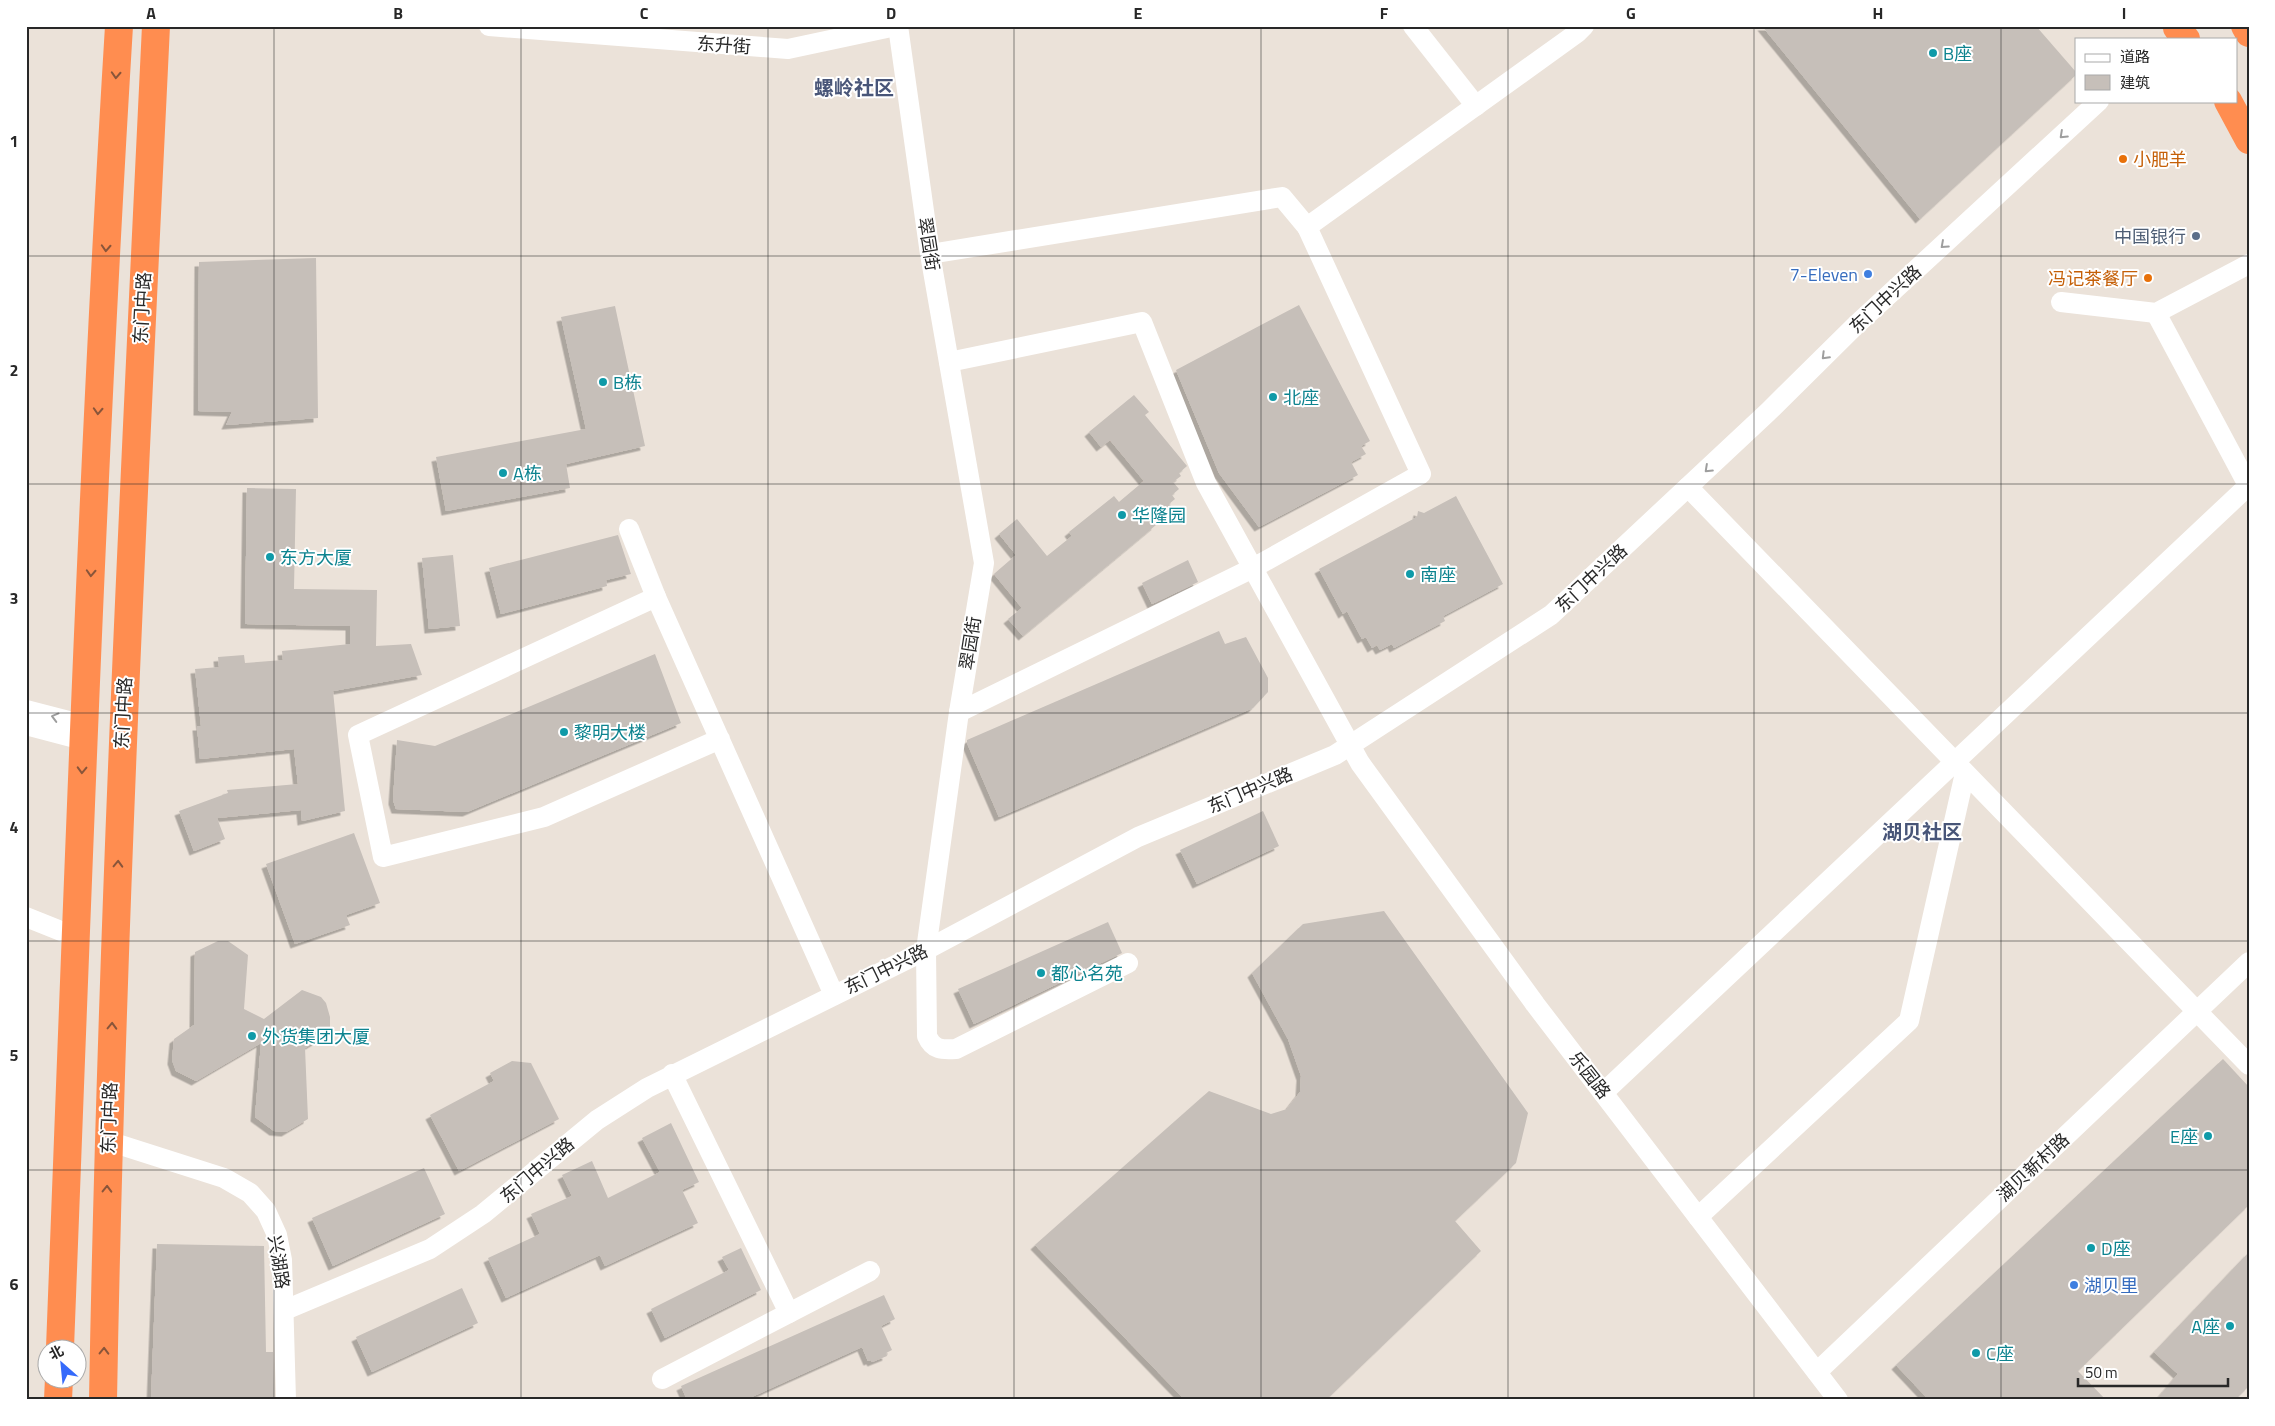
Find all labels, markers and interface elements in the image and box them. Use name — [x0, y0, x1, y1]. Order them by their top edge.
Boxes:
text: A — [146, 1, 156, 25]
text: B — [393, 1, 403, 25]
text: C — [640, 1, 649, 25]
text: D — [886, 1, 896, 25]
text: E — [1134, 1, 1143, 25]
text: F — [1380, 1, 1389, 25]
text: G — [1626, 1, 1636, 25]
text: H — [1873, 1, 1883, 25]
text: I — [2122, 1, 2126, 25]
street label: 东升街 — [696, 30, 752, 60]
legend — [2075, 38, 2238, 102]
place label: B座 — [1943, 40, 1972, 67]
text: 道路 — [2120, 45, 2150, 68]
marker: B座 — [1927, 47, 1939, 59]
one-way arrow — [110, 71, 121, 79]
text: 建筑 — [2120, 71, 2150, 94]
district label: 螺岭社区 — [814, 72, 894, 103]
text: 1 — [10, 129, 18, 153]
one-way arrow — [2060, 129, 2069, 138]
place label: 小肥羊 — [2133, 146, 2187, 173]
marker: 小肥羊 — [2117, 153, 2129, 165]
street label: 翠园街 — [911, 215, 947, 273]
place label: 中国银行 — [2114, 223, 2186, 250]
marker: 中国银行 — [2190, 230, 2202, 242]
one-way arrow — [1940, 239, 1949, 248]
one-way arrow — [100, 245, 111, 253]
street label: 东门中兴路 — [1843, 258, 1927, 340]
place label: 7-Eleven — [1790, 261, 1858, 288]
place label: 冯记茶餐厅 — [2048, 265, 2138, 292]
marker: 7-Eleven — [1862, 268, 1874, 280]
street label: 东门中路 — [127, 271, 157, 345]
marker: 冯记茶餐厅 — [2142, 272, 2154, 284]
one-way arrow — [1822, 350, 1831, 359]
text: 2 — [10, 358, 18, 382]
place label: B栋 — [613, 369, 642, 396]
marker: B栋 — [597, 376, 609, 388]
place label: 北座 — [1283, 384, 1319, 411]
marker: 北座 — [1267, 391, 1279, 403]
one-way arrow — [93, 407, 104, 415]
place label: A栋 — [513, 460, 542, 487]
one-way arrow — [1705, 463, 1714, 472]
marker: A栋 — [497, 467, 509, 479]
place label: 华隆园 — [1132, 502, 1186, 529]
marker: 华隆园 — [1116, 509, 1128, 521]
street label: 东门中兴路 — [1549, 537, 1633, 619]
place label: 东方大厦 — [280, 544, 352, 571]
marker: 东方大厦 — [264, 551, 276, 563]
place label: 南座 — [1420, 561, 1456, 588]
marker: 南座 — [1404, 568, 1416, 580]
one-way arrow — [85, 569, 96, 577]
text: 3 — [10, 586, 18, 610]
street label: 翠园街 — [952, 614, 988, 672]
street label: 东门中路 — [108, 676, 138, 750]
one-way arrow — [52, 713, 60, 723]
place label: 黎明大楼 — [574, 719, 646, 746]
marker: 黎明大楼 — [558, 726, 570, 738]
street label: 东门中兴路 — [1203, 760, 1297, 820]
one-way arrow — [77, 767, 87, 775]
text: 4 — [10, 815, 19, 839]
district label: 湖贝社区 — [1882, 816, 1962, 847]
one-way arrow — [112, 859, 123, 867]
street label: 东门中兴路 — [840, 937, 932, 1001]
place label: 都心名苑 — [1051, 960, 1123, 987]
marker: 都心名苑 — [1035, 967, 1047, 979]
one-way arrow — [107, 1022, 117, 1030]
place label: 外货集团大厦 — [262, 1023, 370, 1050]
marker: 外货集团大厦 — [246, 1030, 258, 1042]
text: 5 — [10, 1043, 19, 1067]
street label: 乐园路 — [1563, 1045, 1617, 1105]
street label: 东门中路 — [94, 1082, 124, 1154]
place label: E座 — [2170, 1123, 2198, 1150]
street label: 湖贝新村路 — [1991, 1126, 2075, 1208]
marker: E座 — [2202, 1130, 2214, 1142]
street label: 东门中兴路 — [494, 1131, 580, 1209]
one-way arrow — [102, 1184, 112, 1192]
street label: 兴湖路 — [261, 1233, 297, 1291]
place label: D座 — [2101, 1235, 2131, 1262]
marker: D座 — [2085, 1242, 2097, 1254]
text: 6 — [10, 1272, 19, 1296]
place label: 湖贝里 — [2084, 1272, 2138, 1299]
marker: 湖贝里 — [2068, 1279, 2080, 1291]
place label: A座 — [2191, 1313, 2220, 1340]
marker: A座 — [2224, 1320, 2236, 1332]
north arrow — [38, 1338, 88, 1388]
text: 北 — [45, 1339, 67, 1365]
place label: C座 — [1986, 1340, 2014, 1367]
one-way arrow — [99, 1347, 109, 1354]
marker: C座 — [1970, 1347, 1982, 1359]
scale bar — [2078, 1356, 2228, 1388]
text: 50 m — [2085, 1361, 2118, 1384]

